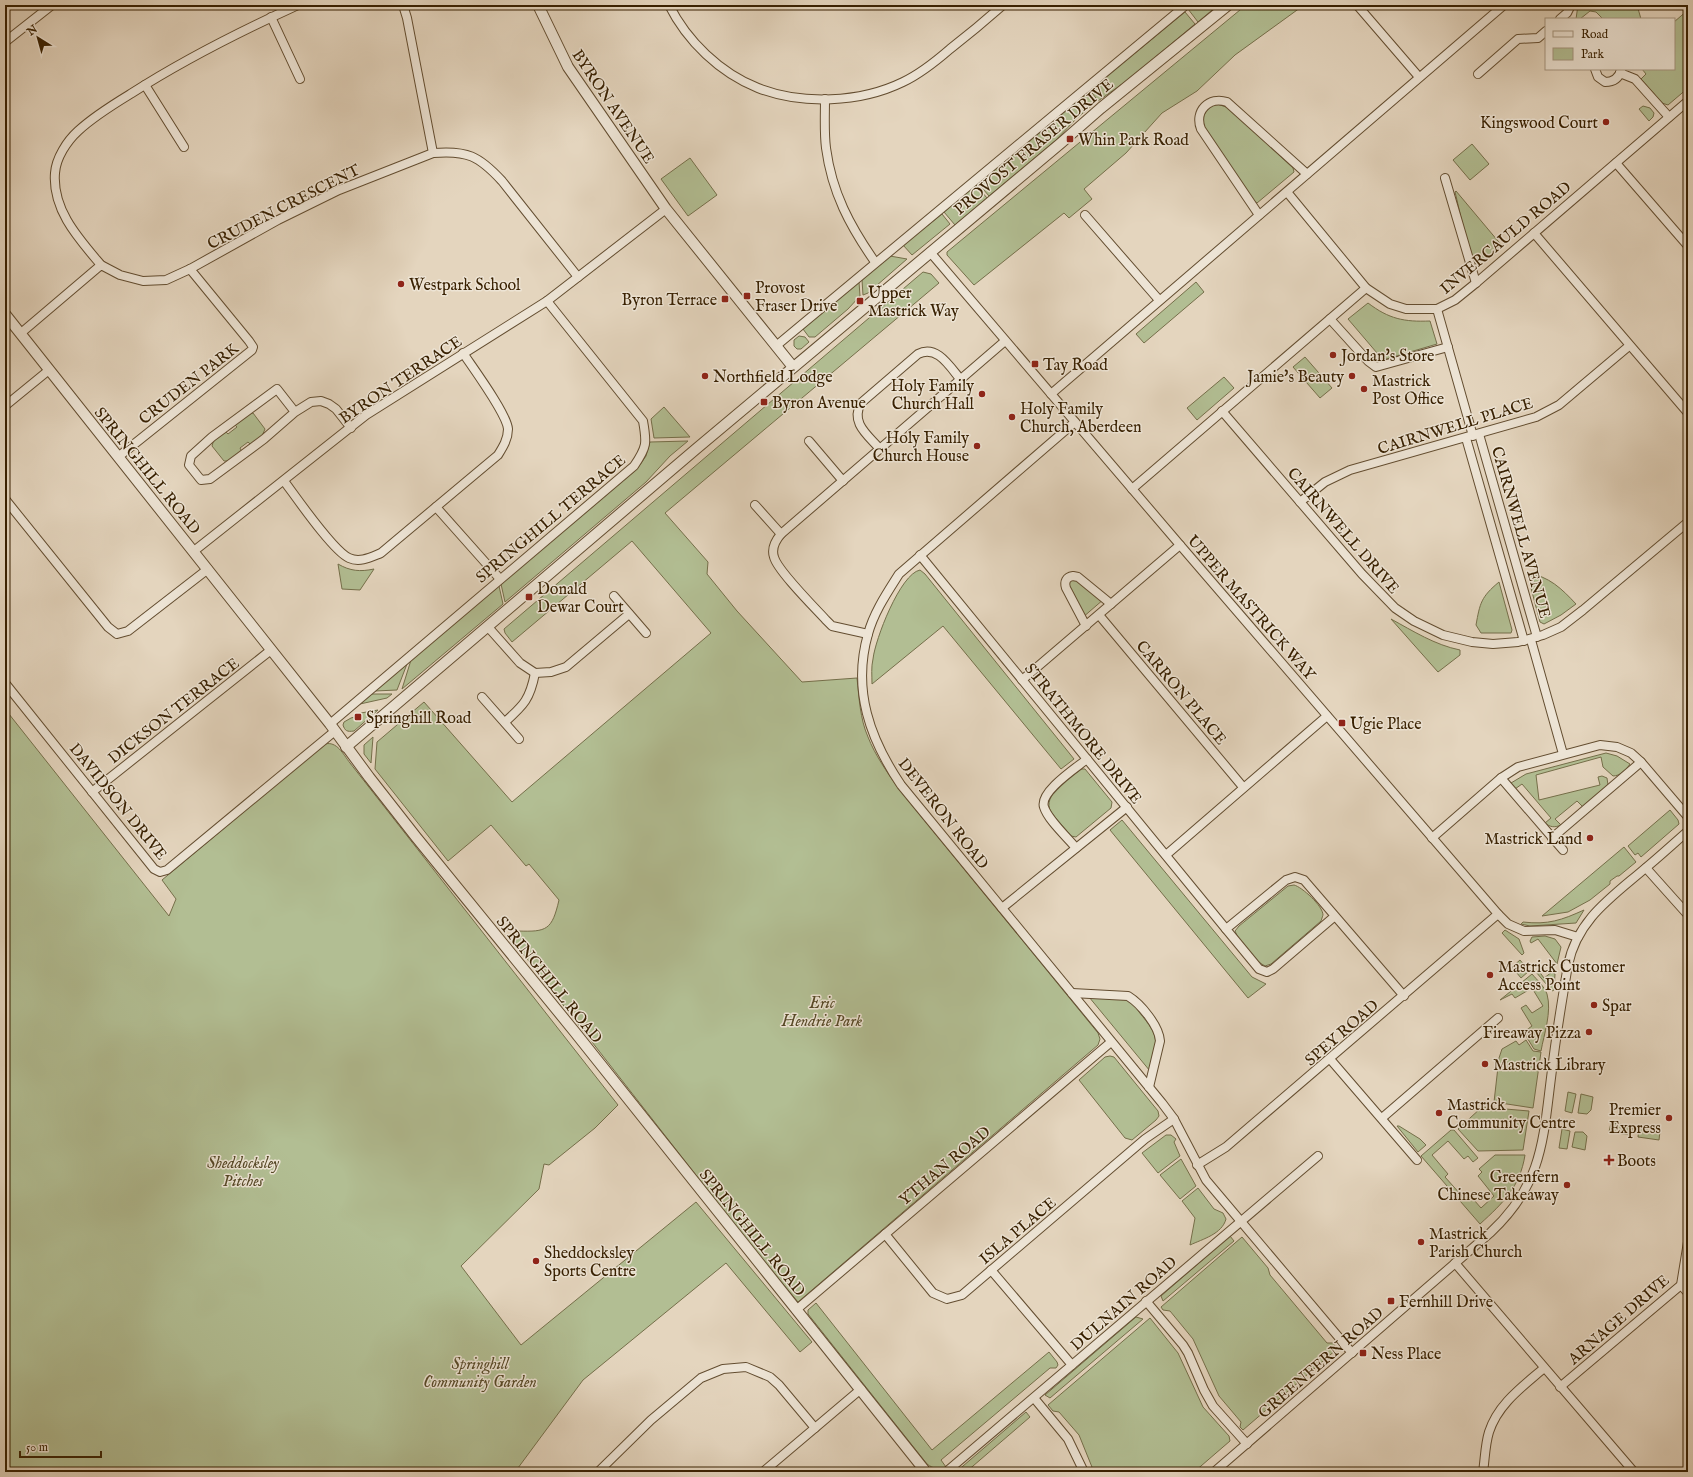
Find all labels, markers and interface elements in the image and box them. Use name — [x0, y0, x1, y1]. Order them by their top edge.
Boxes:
north arrow — [18, 18, 58, 58]
legend — [1545, 18, 1675, 70]
text: N — [24, 22, 41, 40]
text: Road — [1581, 27, 1609, 42]
street label: BYRON AVENUE — [567, 46, 658, 168]
text: Park — [1581, 47, 1604, 62]
street label: PROVOST FRASER DRIVE — [950, 75, 1118, 220]
place label: Kingswood Court — [1480, 114, 1599, 134]
marker: Kingswood Court — [1601, 117, 1611, 127]
place label: Whin Park Road — [1078, 131, 1189, 151]
marker: Whin Park Road — [1065, 134, 1075, 144]
street label: CRUDEN CRESCENT — [204, 160, 364, 255]
street label: INVERCAULD ROAD — [1437, 178, 1576, 299]
place label: Westpark School — [409, 276, 521, 296]
marker: Westpark School — [396, 279, 406, 289]
place label: Provost Fraser Drive — [755, 279, 837, 317]
place label: Upper Mastrick Way — [868, 284, 959, 322]
place label: Byron Terrace — [622, 291, 717, 311]
marker: Provost Fraser Drive — [742, 291, 752, 301]
marker: Byron Terrace — [720, 294, 730, 304]
marker: Upper Mastrick Way — [855, 296, 865, 306]
street label: BYRON TERRACE — [336, 332, 466, 429]
street label: CRUDEN PARK — [135, 339, 243, 430]
place label: Jordan's Store — [1339, 347, 1434, 367]
marker: Jordan's Store — [1328, 350, 1338, 360]
place label: Tay Road — [1043, 356, 1108, 376]
marker: Tay Road — [1030, 359, 1040, 369]
place label: Northfield Lodge — [713, 368, 833, 388]
place label: Jamie's Beauty — [1245, 368, 1344, 388]
marker: Northfield Lodge — [700, 371, 710, 381]
marker: Jamie's Beauty — [1347, 371, 1357, 381]
place label: Mastrick Post Office — [1372, 372, 1444, 410]
place label: Holy Family Church Hall — [891, 377, 975, 415]
marker: Mastrick Post Office — [1359, 384, 1369, 394]
marker: Holy Family Church Hall — [977, 389, 987, 399]
place label: Byron Avenue — [772, 394, 866, 414]
street label: CAIRNWELL PLACE — [1376, 394, 1536, 460]
marker: Byron Avenue — [759, 397, 769, 407]
place label: Holy Family Church, Aberdeen — [1020, 400, 1142, 438]
street label: SPRINGHILL ROAD — [89, 404, 204, 539]
marker: Holy Family Church, Aberdeen — [1007, 412, 1017, 422]
place label: Holy Family Church House — [873, 429, 969, 467]
marker: Holy Family Church House — [972, 441, 982, 451]
street label: CAIRNWELL AVENUE — [1486, 444, 1554, 621]
street label: SPRINGHILL TERRACE — [472, 451, 630, 588]
street label: CAIRNWELL DRIVE — [1282, 464, 1403, 599]
street label: UPPER MASTRICK WAY — [1182, 532, 1320, 686]
place label: Donald Dewar Court — [537, 580, 624, 618]
marker: Donald Dewar Court — [524, 592, 534, 602]
street label: CARRON PLACE — [1131, 637, 1230, 750]
street label: DICKSON TERRACE — [105, 654, 244, 769]
street label: STRATHMORE DRIVE — [1019, 660, 1145, 809]
place label: Springhill Road — [366, 709, 472, 729]
marker: Springhill Road — [353, 712, 363, 722]
place label: Ugie Place — [1350, 715, 1422, 735]
marker: Ugie Place — [1337, 718, 1347, 728]
street label: DAVIDSON DRIVE — [64, 740, 171, 865]
street label: DEVERON ROAD — [893, 755, 992, 874]
place label: Mastrick Land — [1485, 830, 1582, 850]
marker: Mastrick Land — [1585, 833, 1595, 843]
street label: SPRINGHILL ROAD — [491, 913, 606, 1048]
place label: Mastrick Customer Access Point — [1497, 958, 1625, 996]
marker: Mastrick Customer Access Point — [1485, 970, 1495, 980]
park label: Eric Hendrie Park — [781, 994, 863, 1032]
street label: SPEY ROAD — [1301, 996, 1383, 1071]
place label: Spar — [1602, 997, 1632, 1017]
marker: Spar — [1589, 1000, 1599, 1010]
place label: Fireaway Pizza — [1483, 1024, 1581, 1044]
marker: Fireaway Pizza — [1584, 1027, 1594, 1037]
place label: Mastrick Library — [1493, 1056, 1606, 1076]
marker: Mastrick Library — [1480, 1059, 1490, 1069]
place label: Mastrick Community Centre — [1447, 1096, 1576, 1134]
place label: Premier Express — [1609, 1101, 1661, 1139]
marker: Mastrick Community Centre — [1434, 1108, 1444, 1118]
marker: Premier Express — [1664, 1113, 1674, 1123]
street label: YTHAN ROAD — [895, 1122, 995, 1211]
place label: Boots — [1617, 1152, 1656, 1172]
park label: Sheddocksley Pitches — [207, 1154, 280, 1192]
marker: Boots — [1604, 1155, 1614, 1165]
street label: SPRINGHILL ROAD — [694, 1166, 809, 1301]
place label: Greenfern Chinese Takeaway — [1437, 1168, 1559, 1206]
marker: Greenfern Chinese Takeaway — [1562, 1180, 1572, 1190]
street label: ISLA PLACE — [976, 1193, 1061, 1270]
place label: Mastrick Parish Church — [1429, 1225, 1523, 1263]
marker: Mastrick Parish Church — [1416, 1237, 1426, 1247]
place label: Sheddocksley Sports Centre — [544, 1244, 636, 1282]
street label: DULNAIN ROAD — [1067, 1253, 1182, 1356]
marker: Sheddocksley Sports Centre — [531, 1256, 541, 1266]
street label: ARNAGE DRIVE — [1564, 1271, 1674, 1371]
place label: Fernhill Drive — [1399, 1293, 1493, 1313]
marker: Fernhill Drive — [1386, 1296, 1396, 1306]
street label: GREENFERN ROAD — [1254, 1303, 1388, 1423]
place label: Ness Place — [1371, 1345, 1441, 1365]
marker: Ness Place — [1358, 1348, 1368, 1358]
park label: Springhill Community Garden — [423, 1355, 537, 1393]
scale bar — [20, 1433, 101, 1459]
text: 50 m — [26, 1440, 48, 1455]

